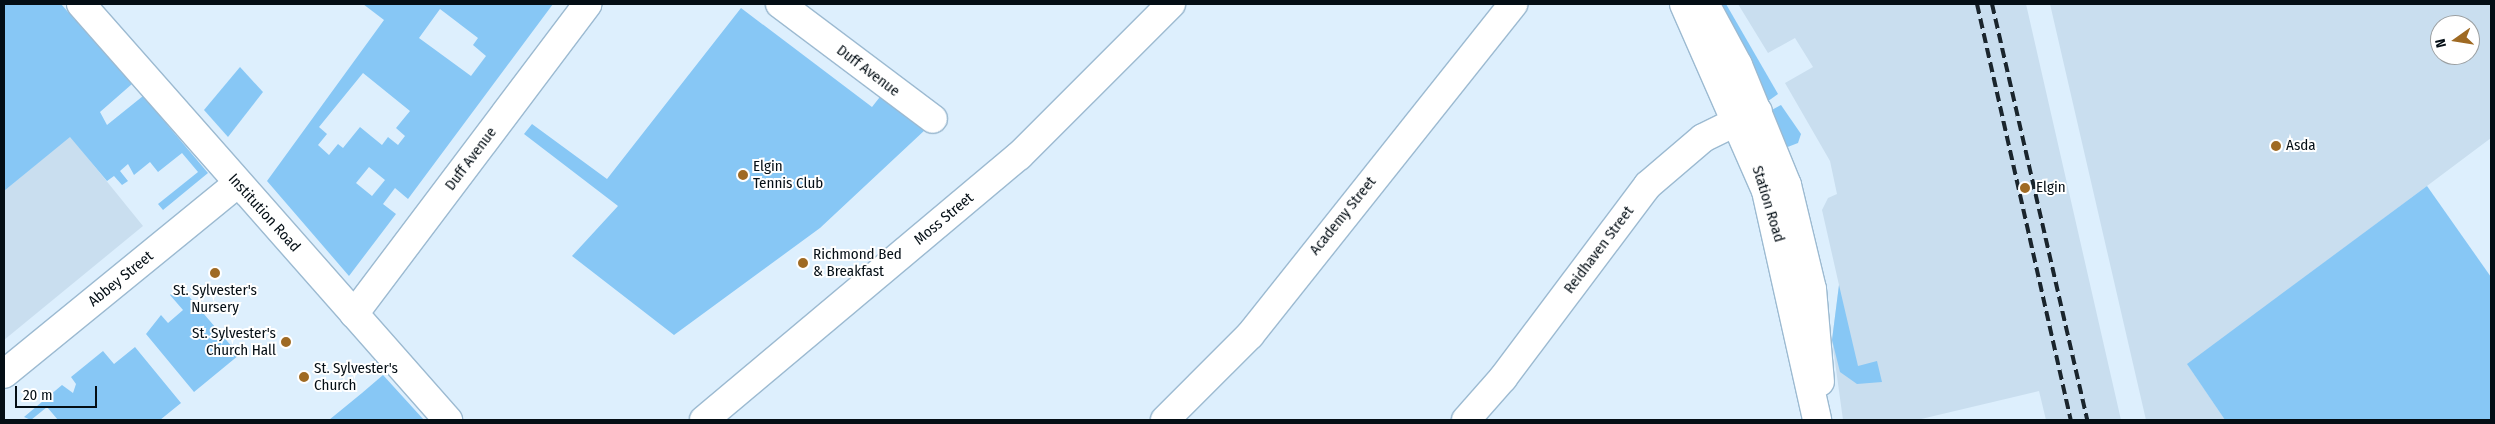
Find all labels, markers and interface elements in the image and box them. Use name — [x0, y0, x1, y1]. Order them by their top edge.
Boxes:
north arrow — [2430, 15, 2480, 65]
text: N — [2432, 37, 2450, 49]
street label: Duff Avenue — [833, 41, 903, 101]
street label: Duff Avenue — [441, 124, 501, 194]
place label: Asda — [2286, 137, 2316, 155]
marker: Asda — [2270, 140, 2282, 152]
place label: Elgin Tennis Club — [753, 157, 823, 192]
street label: Station Road — [1748, 164, 1788, 244]
marker: Elgin Tennis Club — [737, 169, 749, 181]
street label: Institution Road — [224, 170, 304, 256]
street label: Academy Street — [1306, 173, 1380, 259]
place label: Elgin — [2036, 179, 2066, 197]
marker: Elgin — [2018, 181, 2032, 195]
street label: Moss Street — [911, 189, 977, 249]
street label: Reidhaven Street — [1560, 203, 1638, 297]
place label: Richmond Bed & Breakfast — [813, 245, 902, 280]
street label: Abbey Street — [85, 247, 157, 311]
marker: Richmond Bed & Breakfast — [797, 257, 809, 269]
marker: St. Sylvester's Nursery — [209, 267, 221, 279]
place label: St. Sylvester's Nursery — [173, 281, 257, 316]
place label: St. Sylvester's Church Hall — [192, 324, 276, 359]
marker: St. Sylvester's Church Hall — [280, 336, 292, 348]
place label: St. Sylvester's Church — [314, 359, 398, 394]
marker: St. Sylvester's Church — [298, 371, 310, 383]
scale bar — [18, 376, 100, 408]
text: 20 m — [23, 386, 53, 404]

